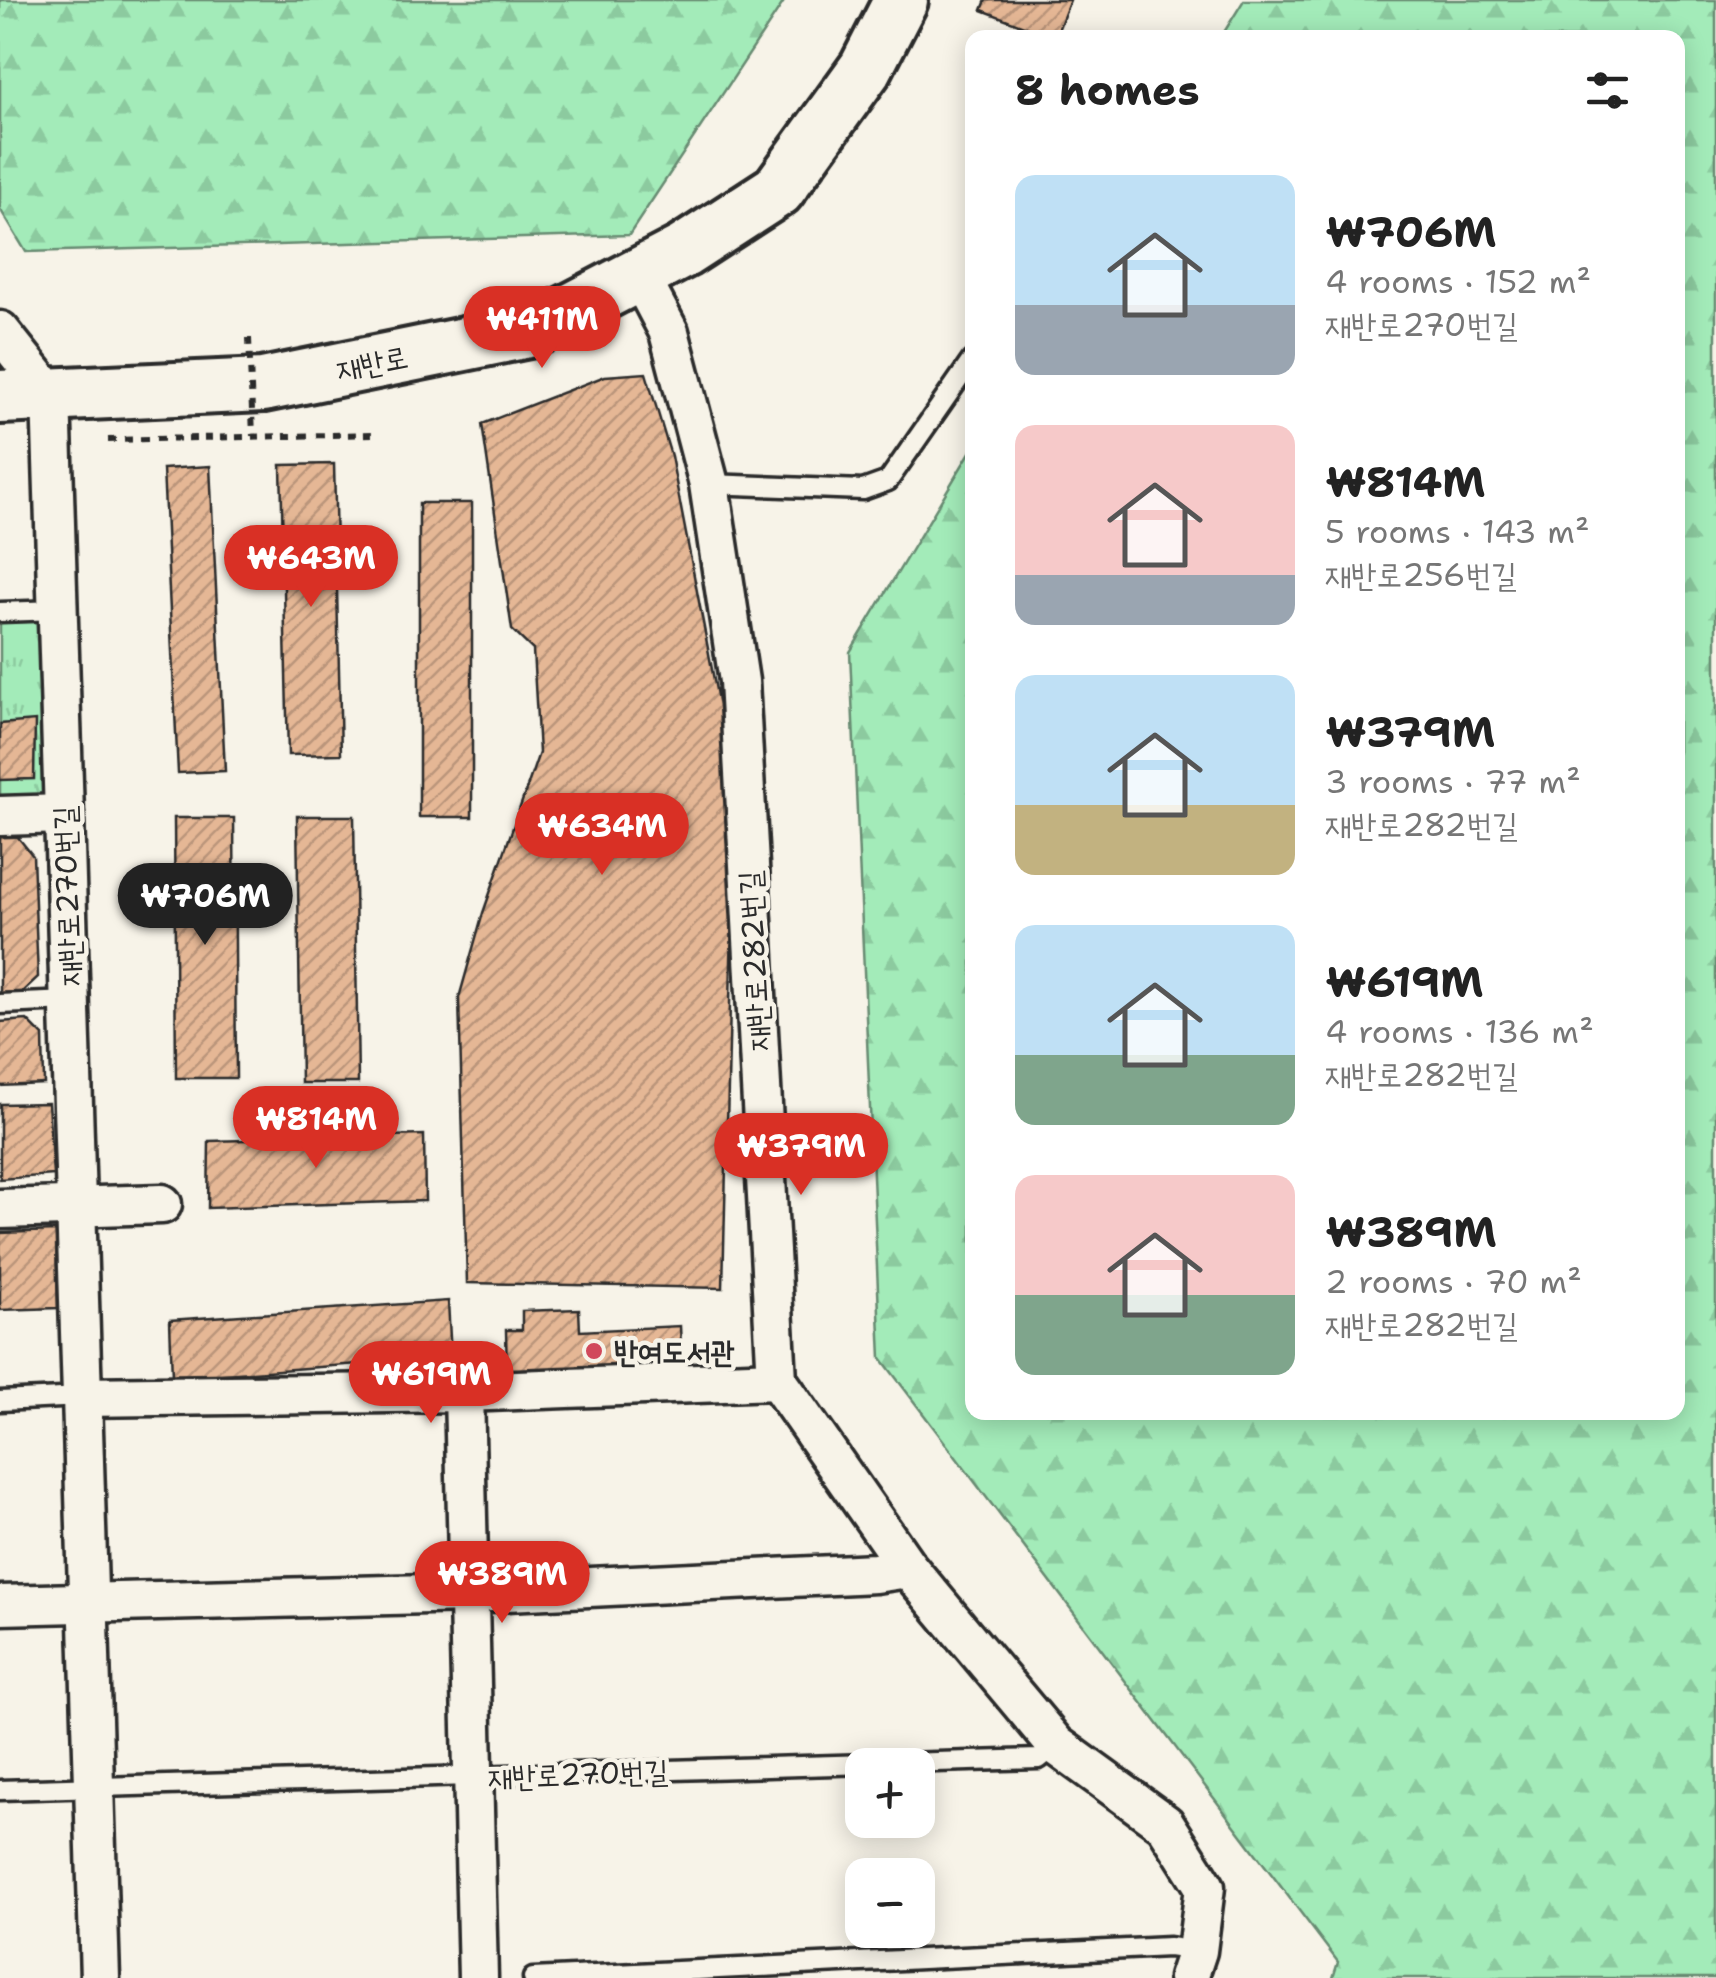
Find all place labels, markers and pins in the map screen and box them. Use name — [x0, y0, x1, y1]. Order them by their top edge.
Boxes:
pin: ₩411M — [472, 286, 612, 371]
pin: ₩643M — [241, 525, 381, 610]
pin: ₩634M — [532, 793, 672, 878]
pin: ₩706M — [135, 863, 275, 948]
pin: ₩814M — [246, 1086, 386, 1171]
pin: ₩379M — [731, 1113, 871, 1198]
place label: 반여도서관 — [614, 1331, 735, 1372]
marker: 반여도서관 — [583, 1340, 605, 1362]
pin: ₩619M — [361, 1341, 501, 1426]
pin: ₩389M — [432, 1541, 572, 1626]

